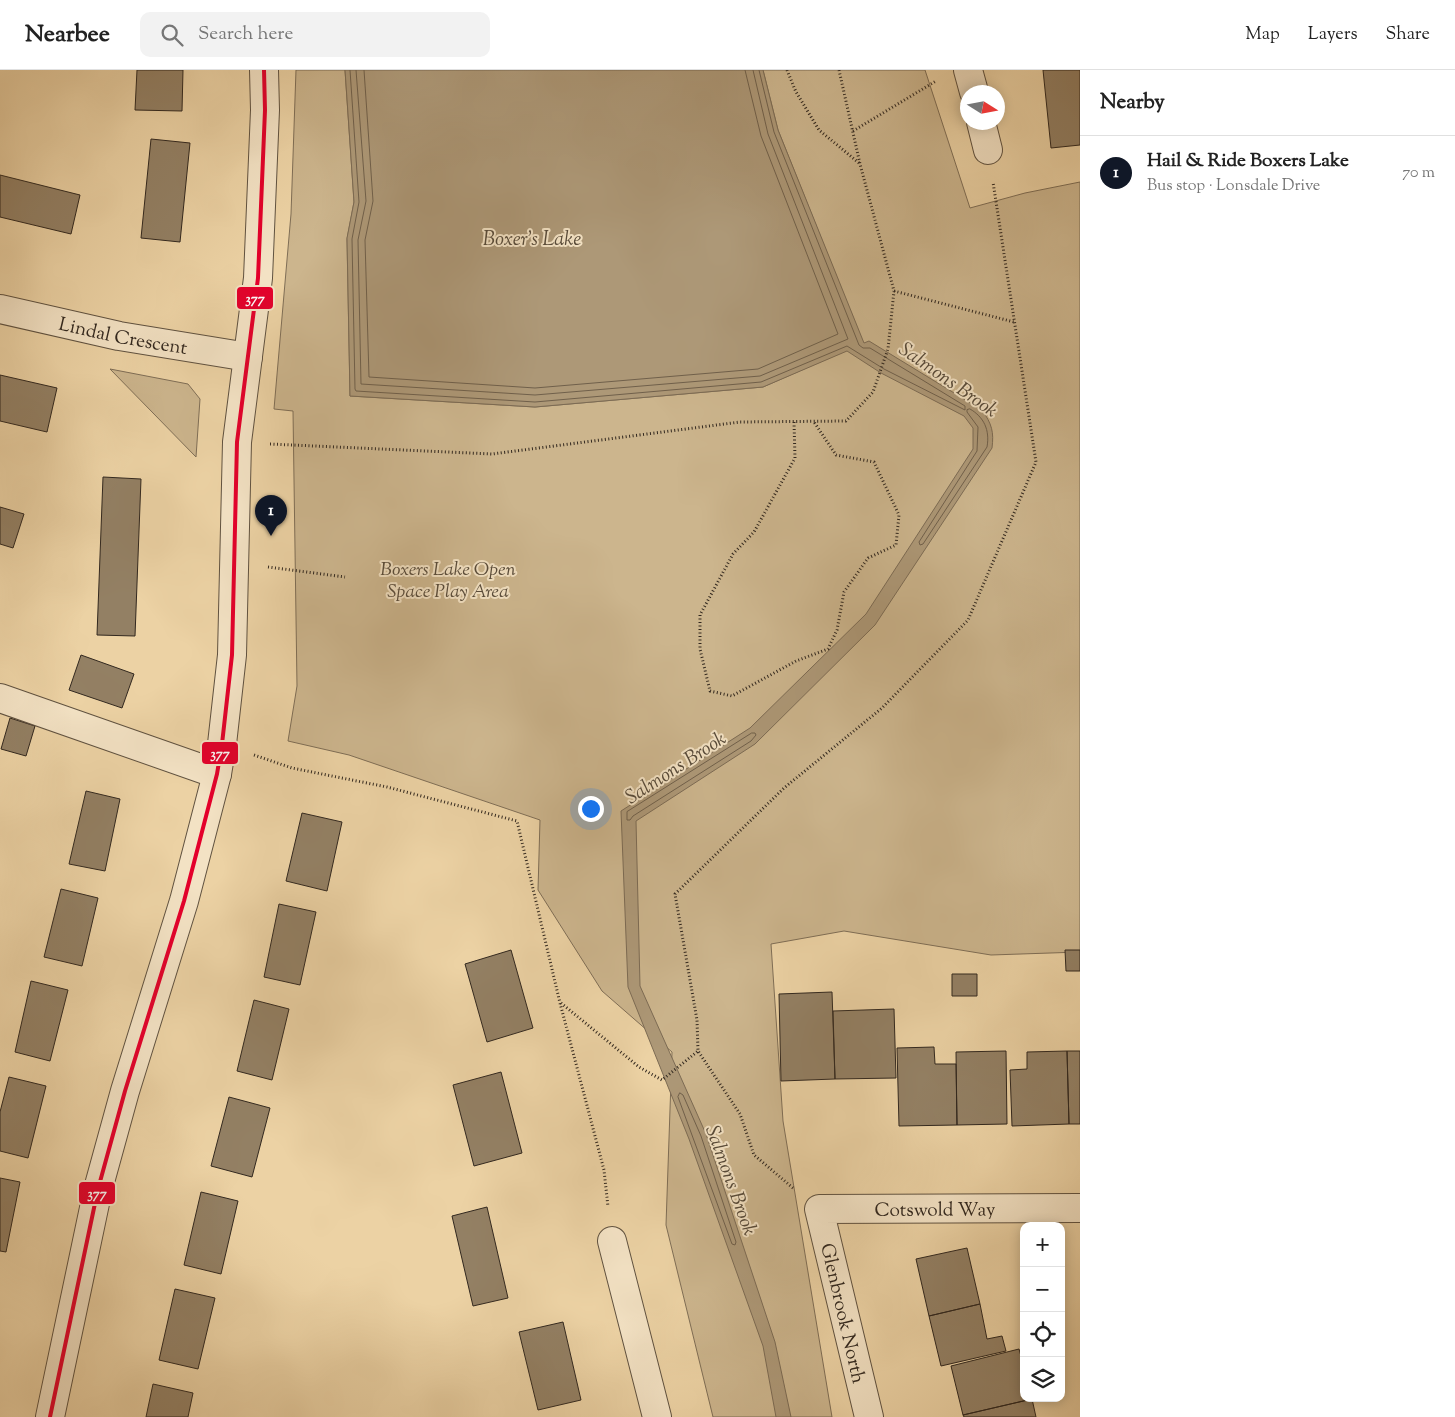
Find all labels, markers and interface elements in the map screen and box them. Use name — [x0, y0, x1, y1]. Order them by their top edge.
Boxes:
search box — [140, 12, 490, 57]
text: Nearbee — [25, 18, 110, 52]
icon: search — [158, 21, 186, 49]
text: Search here — [198, 21, 293, 48]
text: Map — [1245, 22, 1280, 48]
text: Layers — [1308, 22, 1358, 48]
text: Share — [1386, 22, 1430, 48]
north arrow — [960, 85, 1005, 130]
text: Nearby — [1100, 88, 1165, 118]
text: Hail & Ride Boxers Lake — [1147, 148, 1349, 175]
text: 1 — [1113, 162, 1119, 185]
text: 70 m — [1402, 162, 1435, 185]
text: Bus stop · Lonsdale Drive — [1147, 175, 1320, 198]
water label: Boxer's Lake — [483, 226, 581, 255]
line badge: 377 — [236, 286, 274, 310]
text: 377 — [245, 290, 266, 310]
street label: Lindal Crescent — [56, 312, 190, 363]
water label: Salmons Brook — [892, 336, 1003, 426]
pin: 1 — [255, 495, 287, 536]
park label: Boxers Lake Open Space Play Area — [380, 557, 516, 606]
water label: Salmons Brook — [620, 726, 733, 813]
line badge: 377 — [201, 741, 239, 765]
text: 377 — [210, 745, 231, 765]
your location — [578, 796, 604, 822]
water label: Salmons Brook — [696, 1122, 763, 1240]
line badge: 377 — [78, 1181, 116, 1205]
text: 377 — [87, 1185, 108, 1205]
street label: Cotswold Way — [875, 1197, 996, 1225]
map controls — [1020, 1222, 1065, 1402]
button: + — [1020, 1222, 1065, 1267]
street label: Glenbrook North — [812, 1241, 871, 1386]
button: − — [1020, 1267, 1065, 1312]
button: locate — [1020, 1312, 1065, 1357]
button: layers — [1020, 1357, 1065, 1402]

